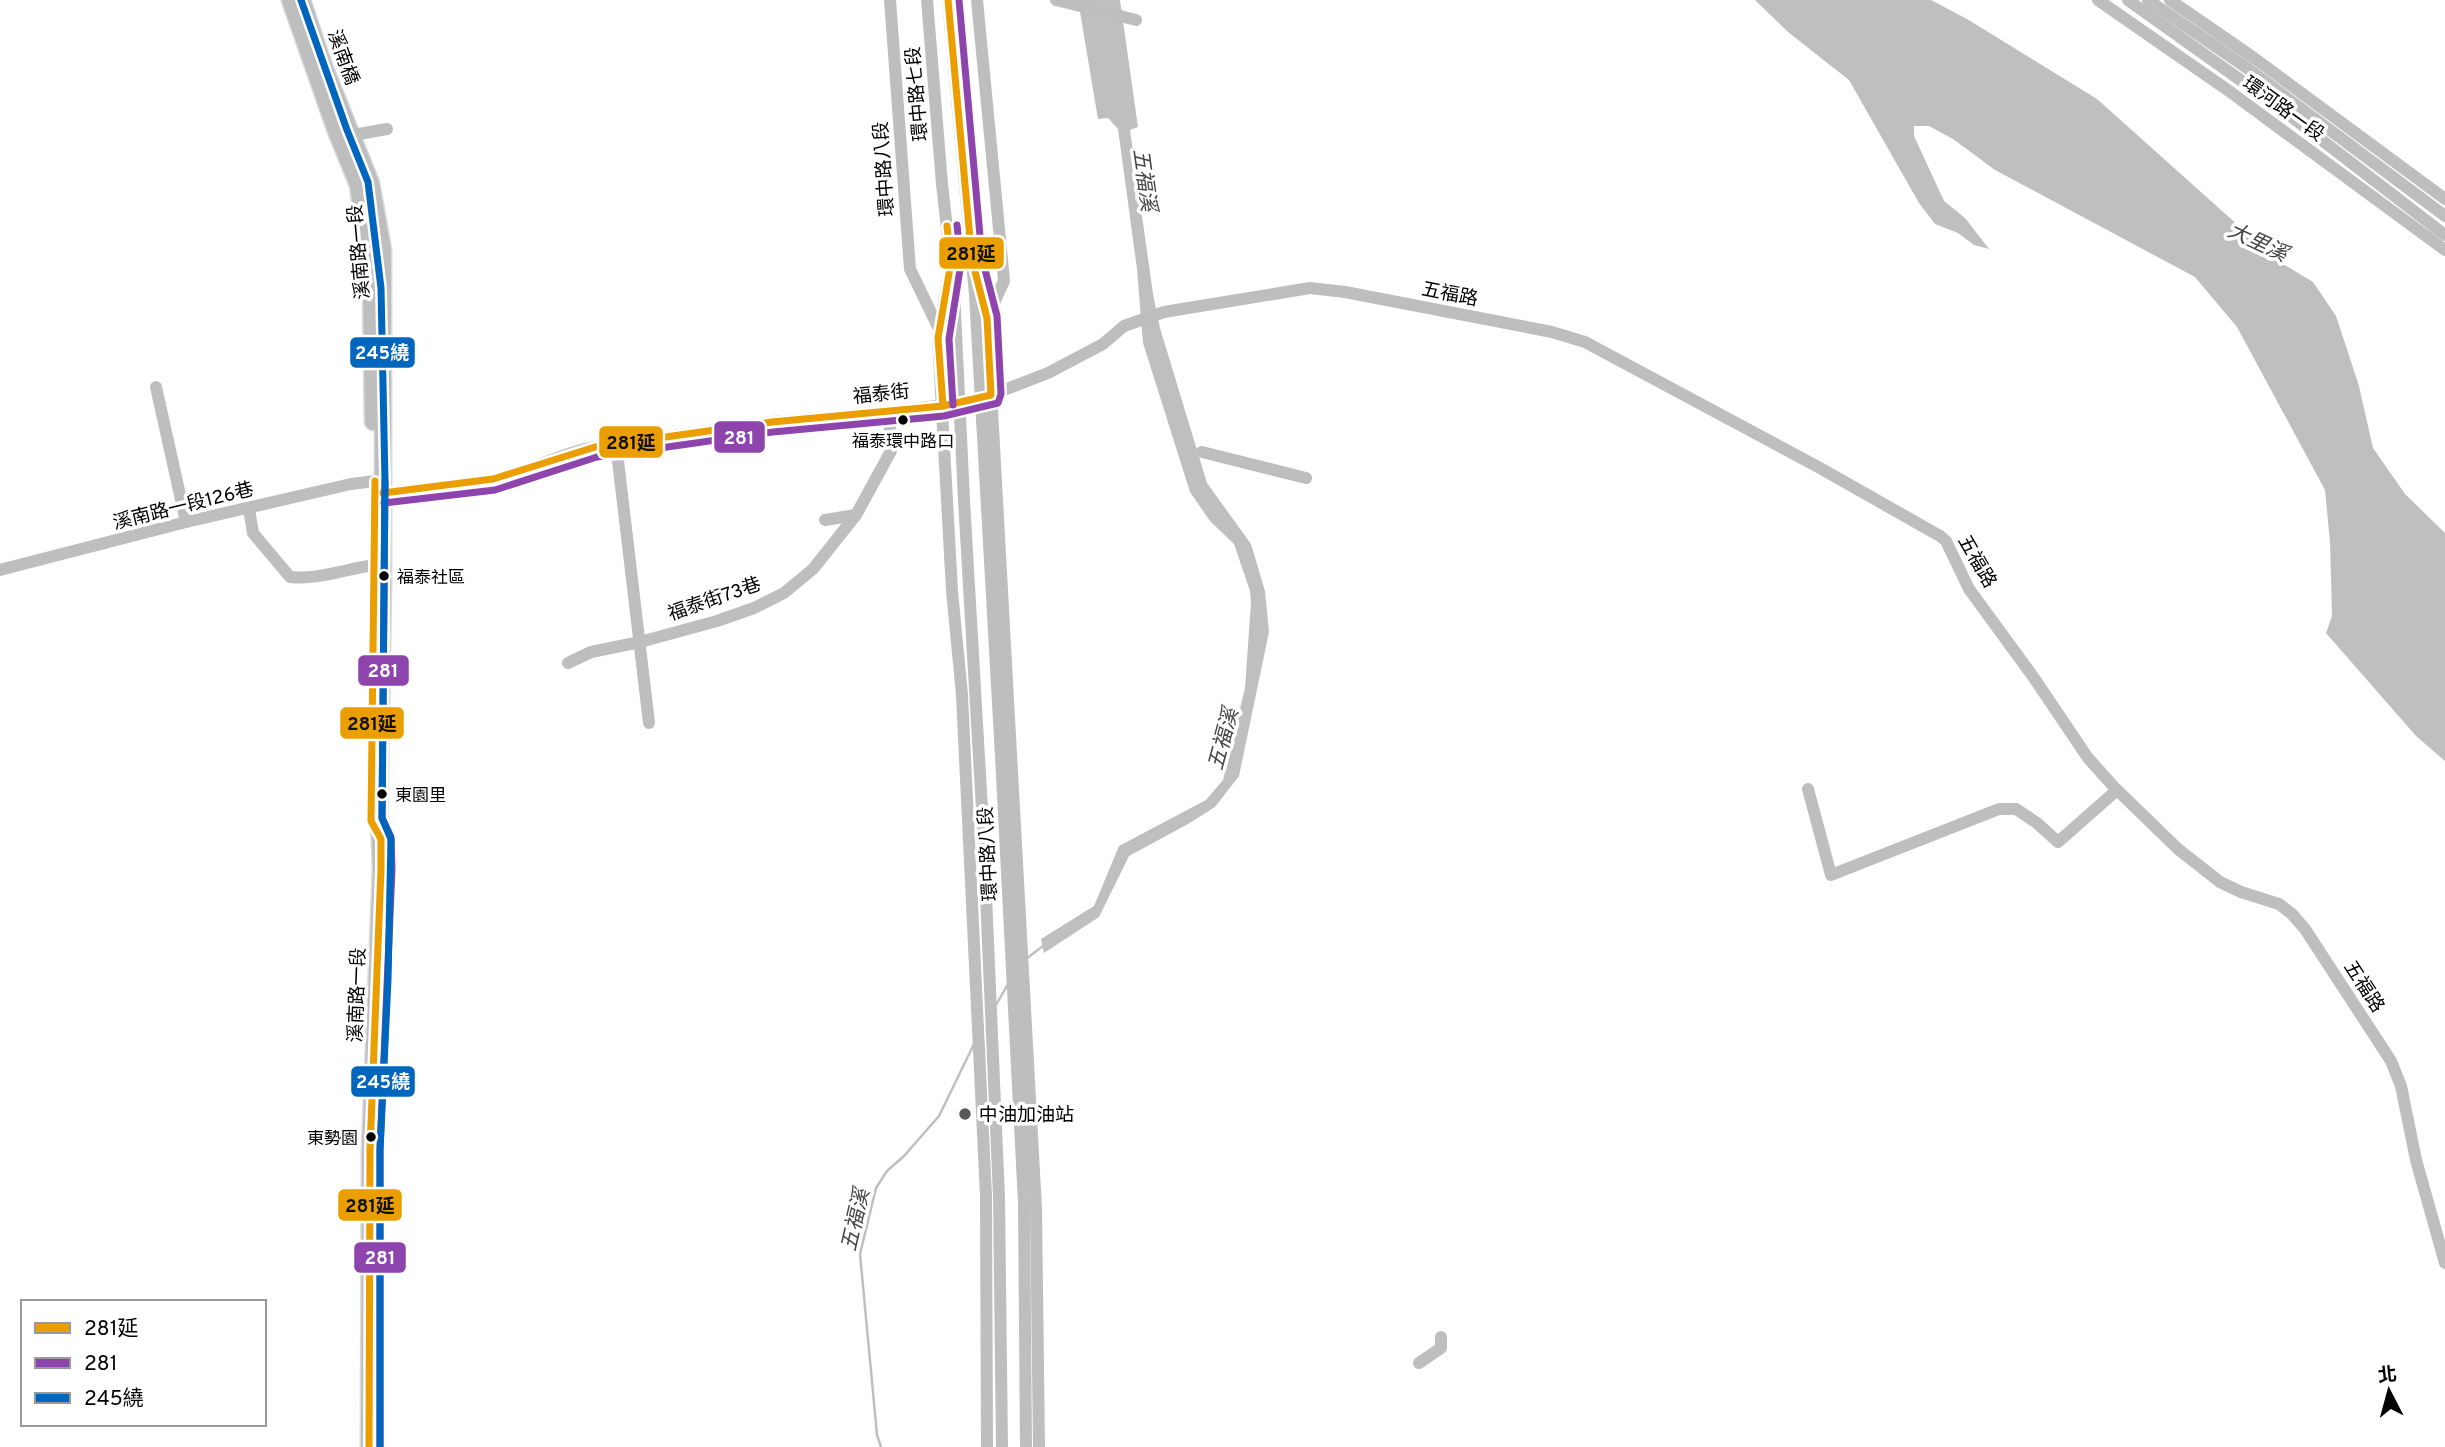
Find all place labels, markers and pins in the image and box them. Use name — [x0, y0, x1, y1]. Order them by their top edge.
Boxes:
marker: 福泰環中路口 — [896, 413, 910, 427]
place label: 福泰環中路口 — [852, 432, 954, 454]
place label: 福泰社區 — [397, 568, 465, 590]
marker: 福泰社區 — [377, 569, 391, 583]
place label: 東園里 — [395, 786, 446, 808]
marker: 東園里 — [375, 787, 389, 801]
place label: 中油加油站 — [979, 1104, 1074, 1128]
marker: 中油加油站 — [957, 1106, 973, 1122]
place label: 東勢園 — [307, 1129, 358, 1151]
marker: 東勢園 — [364, 1130, 378, 1144]

